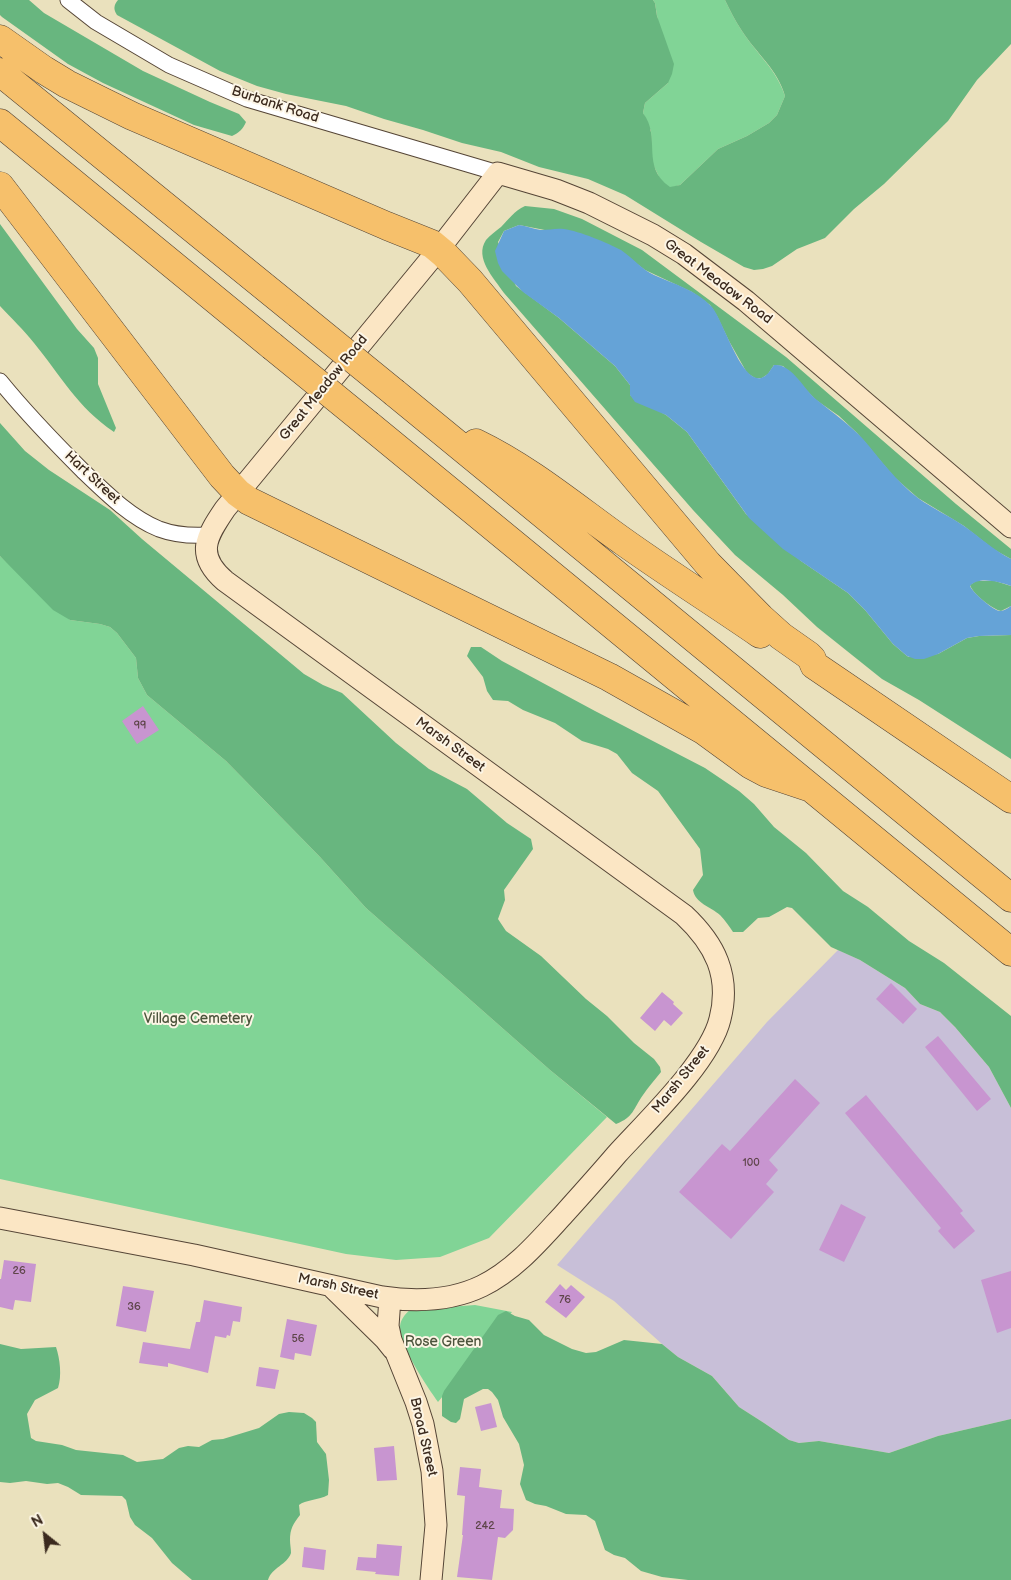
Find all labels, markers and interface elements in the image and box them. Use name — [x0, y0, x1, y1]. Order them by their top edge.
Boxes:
street label: Burbank Road — [229, 83, 321, 127]
street label: Great Meadow Road — [661, 236, 775, 328]
street label: Great Meadow Road — [276, 332, 372, 444]
street label: Hart Street — [61, 448, 123, 508]
street label: Marsh Street — [412, 714, 488, 776]
house number: 99 — [134, 719, 146, 733]
park label: Village Cemetery — [144, 1011, 252, 1027]
street label: Marsh Street — [649, 1043, 713, 1117]
house number: 100 — [742, 1156, 760, 1170]
house number: 26 — [12, 1264, 26, 1278]
street label: Marsh Street — [296, 1270, 380, 1304]
house number: 76 — [559, 1293, 571, 1307]
house number: 36 — [127, 1300, 141, 1314]
house number: 56 — [291, 1332, 305, 1346]
park label: Rose Green — [405, 1334, 481, 1350]
street label: Broad Street — [406, 1396, 440, 1478]
north arrow — [20, 1510, 70, 1560]
text: N — [29, 1511, 46, 1531]
house number: 242 — [475, 1519, 495, 1533]

